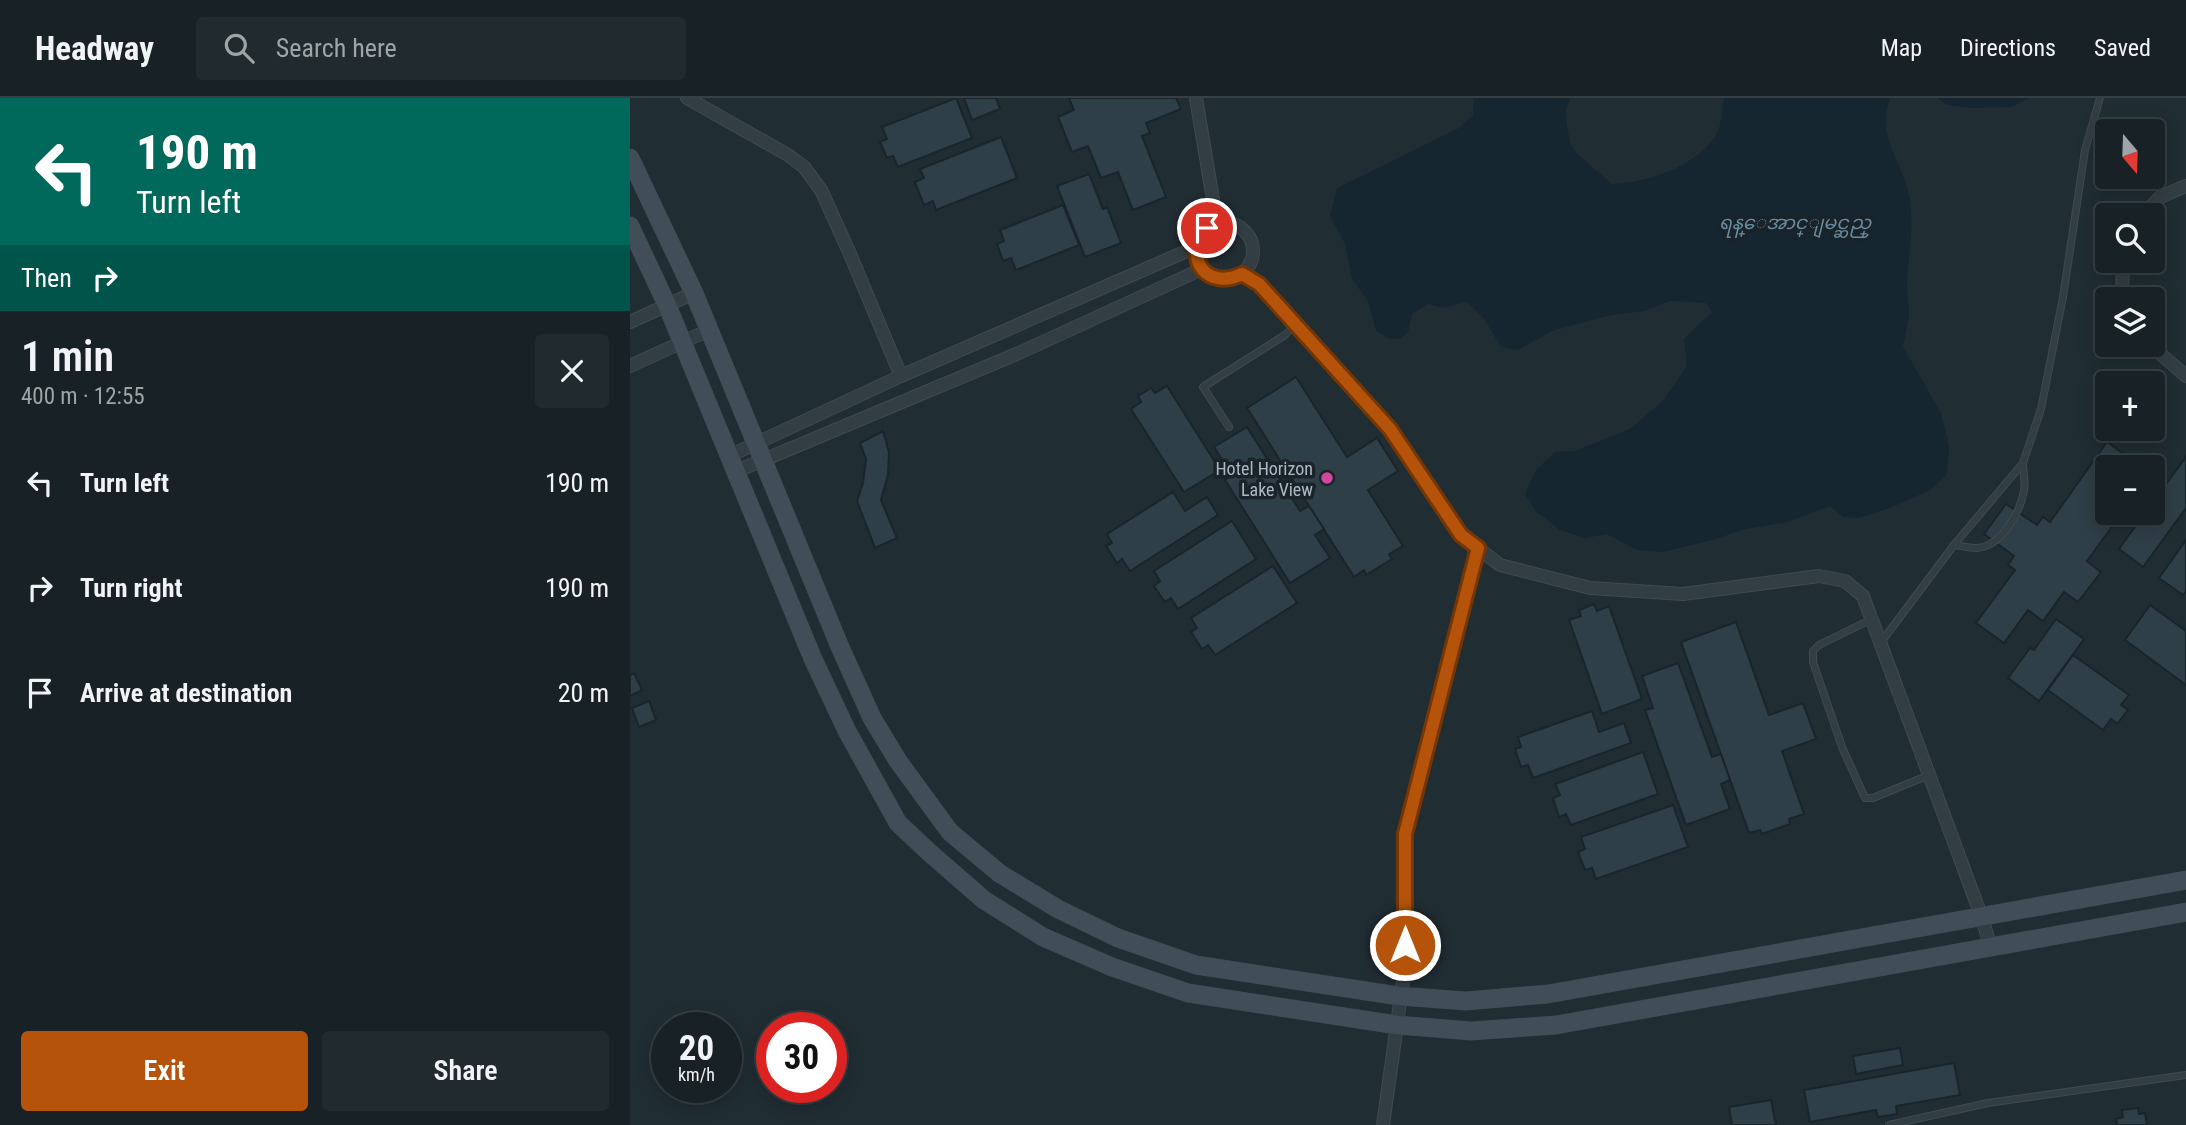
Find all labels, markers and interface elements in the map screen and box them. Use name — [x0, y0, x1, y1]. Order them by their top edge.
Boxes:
search box — [196, 17, 686, 80]
text: Headway — [35, 29, 154, 68]
icon: search — [220, 29, 258, 67]
text: Search here — [276, 33, 397, 63]
text: Map — [1881, 34, 1922, 62]
text: Directions — [1960, 34, 2056, 62]
text: Saved — [2094, 34, 2151, 62]
north arrow — [2095, 119, 2165, 189]
map controls — [2095, 119, 2165, 525]
text: 190 m — [136, 124, 258, 181]
icon: left — [21, 126, 112, 217]
text: Turn left — [136, 183, 241, 221]
pin — [1177, 198, 1237, 258]
button: search — [2095, 203, 2165, 273]
icon: arrive — [1188, 209, 1226, 247]
water label: ရန္ေအာင္ျမင္ဆည္ — [1719, 211, 1872, 238]
icon: right — [86, 259, 124, 297]
text: Then — [21, 263, 72, 293]
button: layers — [2095, 287, 2165, 357]
text: 1 min — [21, 332, 114, 381]
button: close — [535, 334, 609, 408]
button: + — [2095, 371, 2165, 441]
text: 400 m · 12:55 — [21, 383, 145, 410]
button: − — [2095, 455, 2165, 525]
place label: Hotel Horizon Lake View — [1215, 458, 1313, 500]
icon: left — [21, 464, 59, 502]
text: Turn left — [80, 468, 169, 498]
text: 190 m — [545, 468, 609, 498]
marker: Hotel Horizon Lake View — [1319, 470, 1335, 486]
icon: right — [21, 569, 59, 607]
text: Turn right — [80, 573, 182, 603]
text: 190 m — [545, 573, 609, 603]
icon: arrive — [21, 674, 59, 712]
text: Arrive at destination — [80, 678, 292, 708]
text: 20 m — [558, 678, 609, 708]
position arrow — [1368, 908, 1442, 982]
speed limit sign: 30 — [756, 1012, 847, 1103]
text: 20 — [679, 1028, 714, 1069]
button: Exit — [21, 1031, 308, 1111]
button: Share — [322, 1031, 609, 1111]
text: km/h — [678, 1064, 715, 1085]

